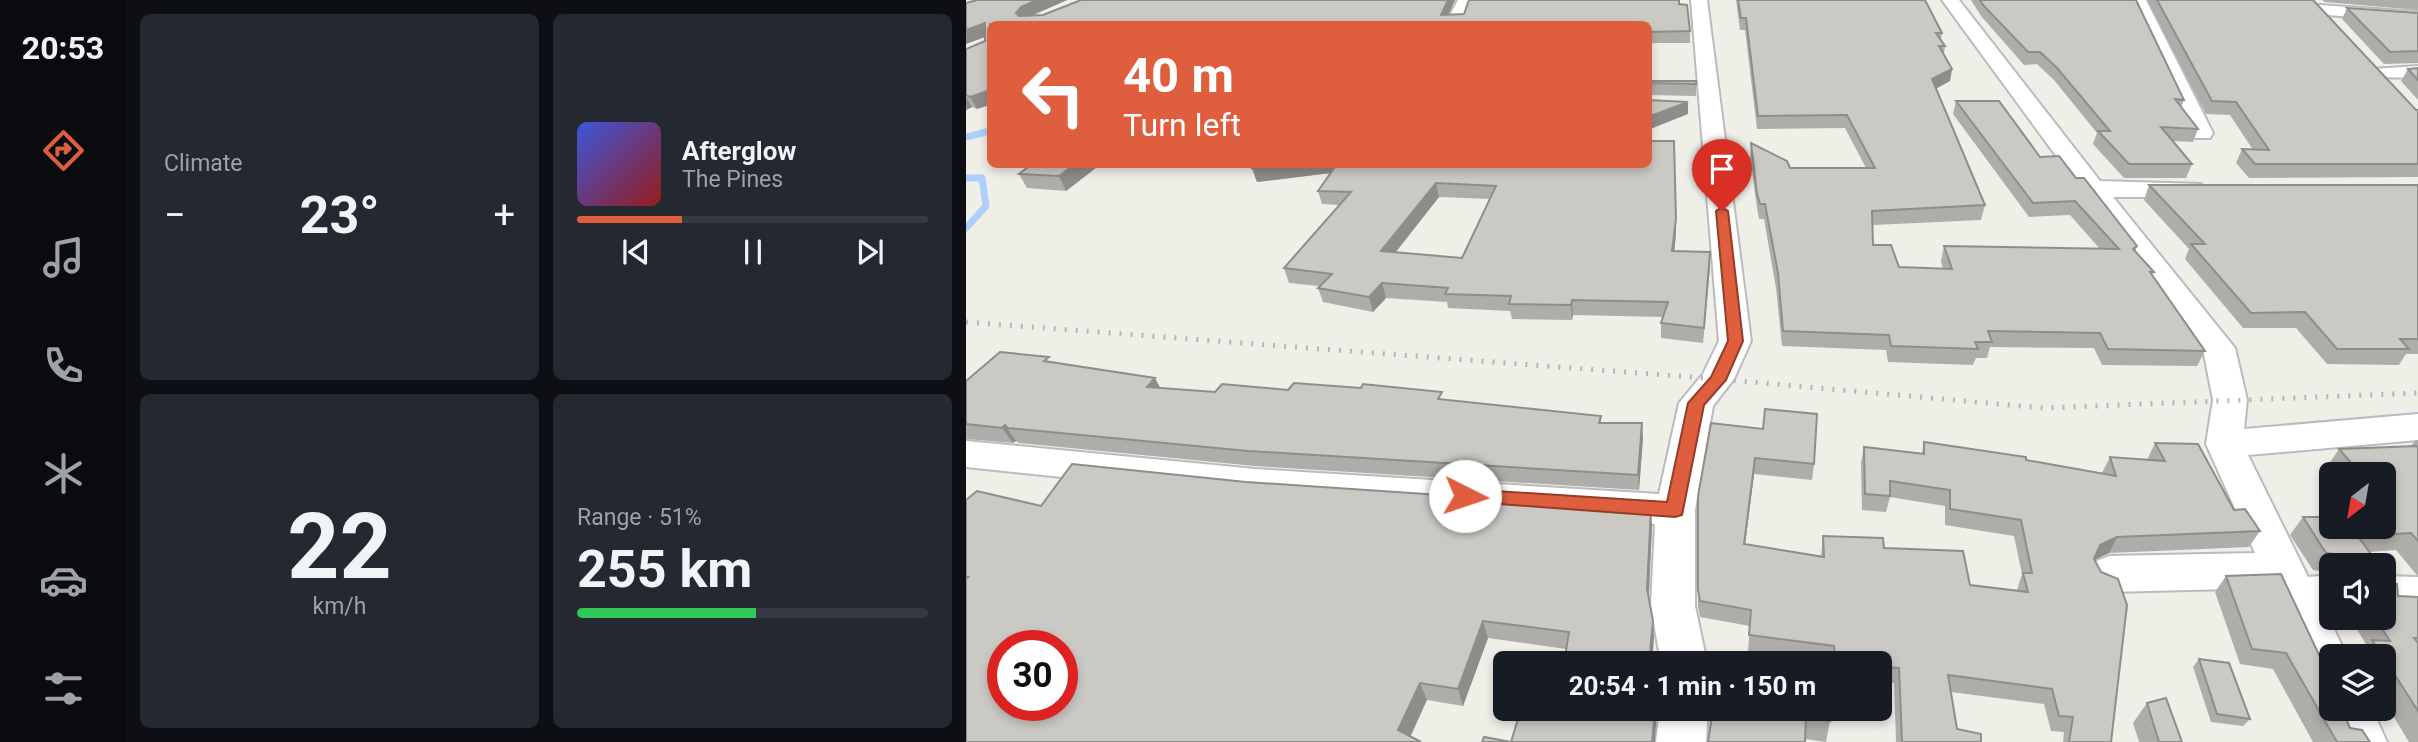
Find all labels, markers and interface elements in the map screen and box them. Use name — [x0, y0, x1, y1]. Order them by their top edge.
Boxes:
text: 20:53 — [22, 29, 104, 67]
text: 40 m — [1123, 47, 1234, 104]
icon: left — [1008, 49, 1099, 140]
text: Turn left — [1123, 106, 1241, 144]
icon: directions — [39, 126, 88, 175]
text: Afterglow — [682, 136, 796, 166]
pin — [1692, 139, 1752, 211]
text: Climate — [164, 150, 243, 177]
icon: arrive — [1703, 150, 1741, 188]
text: The Pines — [682, 166, 783, 193]
text: 23° — [300, 185, 380, 246]
text: − — [164, 193, 186, 237]
text: + — [493, 193, 515, 237]
icon: music — [39, 233, 88, 282]
icon: previous — [617, 233, 655, 271]
icon: pause — [734, 233, 772, 271]
icon: next — [851, 233, 889, 271]
icon: phone — [39, 341, 88, 390]
icon: climate — [39, 449, 88, 498]
position arrow — [1428, 459, 1502, 533]
north arrow — [2319, 462, 2396, 539]
map controls — [2319, 462, 2396, 721]
text: 22 — [287, 494, 392, 600]
text: Range · 51% — [577, 504, 702, 531]
text: 255 km — [577, 539, 752, 600]
button: sound — [2319, 553, 2396, 630]
icon: car — [39, 556, 88, 605]
text: km/h — [313, 593, 367, 620]
speed limit sign: 30 — [987, 630, 1078, 721]
button: layers — [2319, 644, 2396, 721]
icon: filters — [39, 664, 88, 713]
text: 20:54 · 1 min · 150 m — [1569, 671, 1816, 701]

